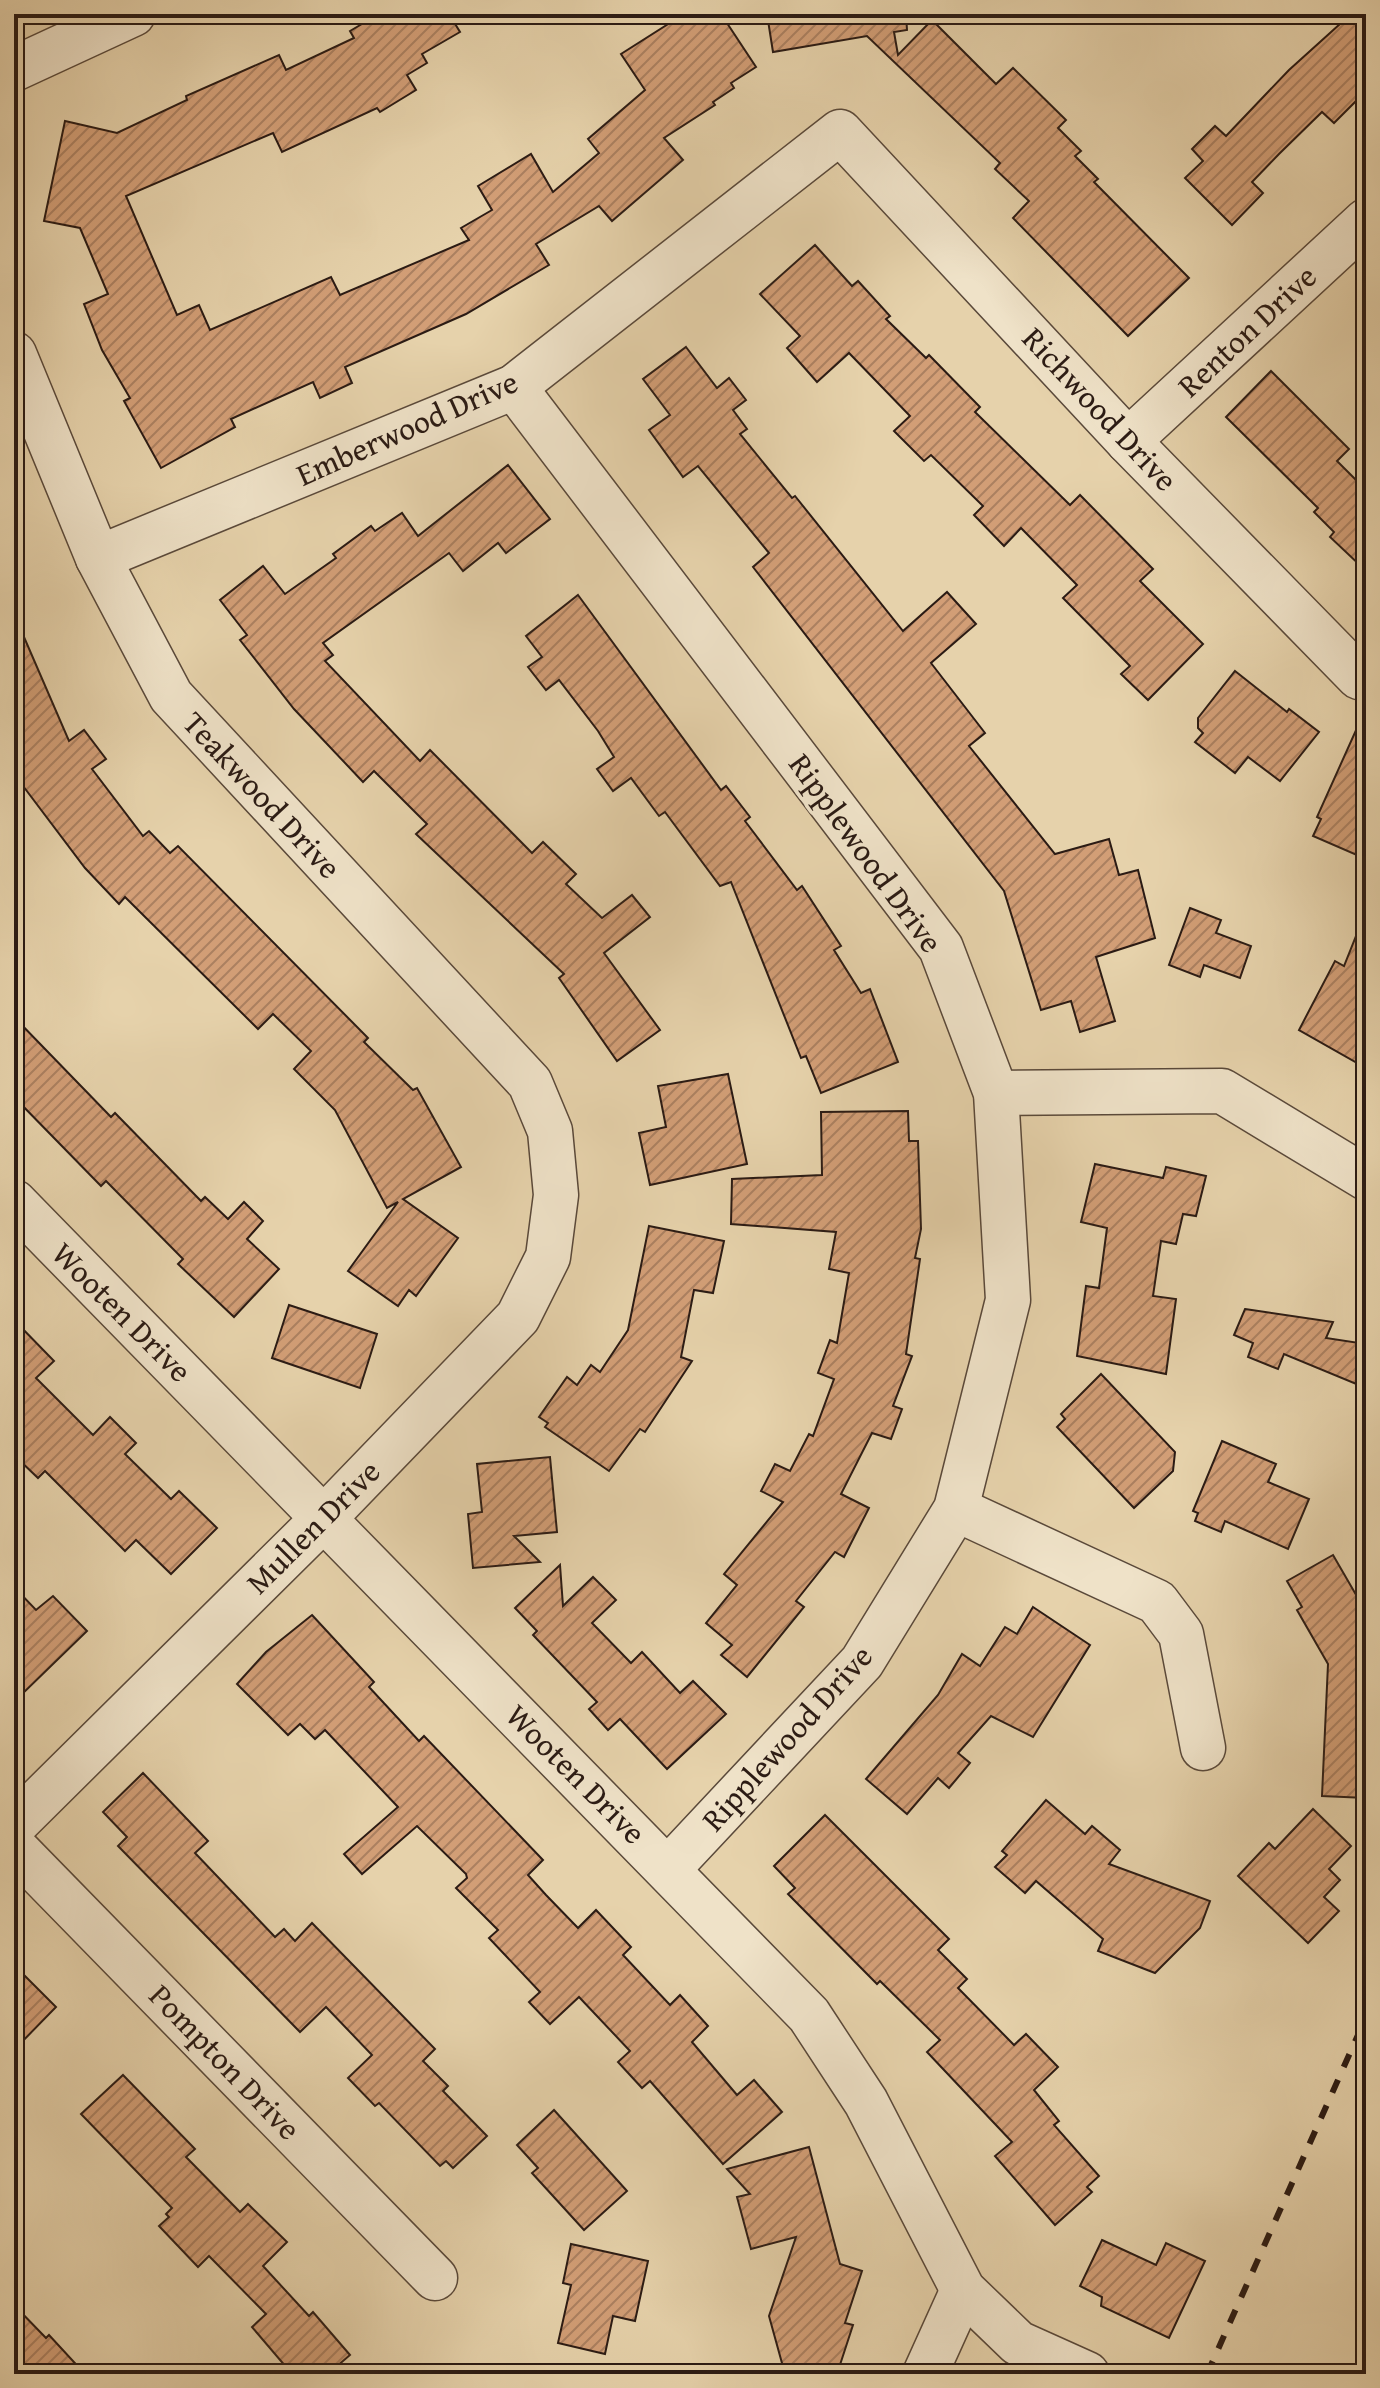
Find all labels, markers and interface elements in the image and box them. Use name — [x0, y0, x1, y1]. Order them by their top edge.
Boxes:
street label: Renton Drive — [1166, 253, 1327, 408]
street label: Richwood Drive — [1012, 316, 1189, 501]
street label: Emberwood Drive — [289, 358, 525, 497]
street label: Teakwood Drive — [172, 700, 352, 889]
street label: Ripplewood Drive — [778, 743, 955, 962]
street label: Wooten Drive — [41, 1231, 203, 1393]
street label: Mullen Drive — [235, 1449, 391, 1605]
street label: Ripplewood Drive — [690, 1634, 883, 1841]
street label: Wooten Drive — [495, 1693, 657, 1855]
street label: Pompton Drive — [139, 1973, 312, 2150]

